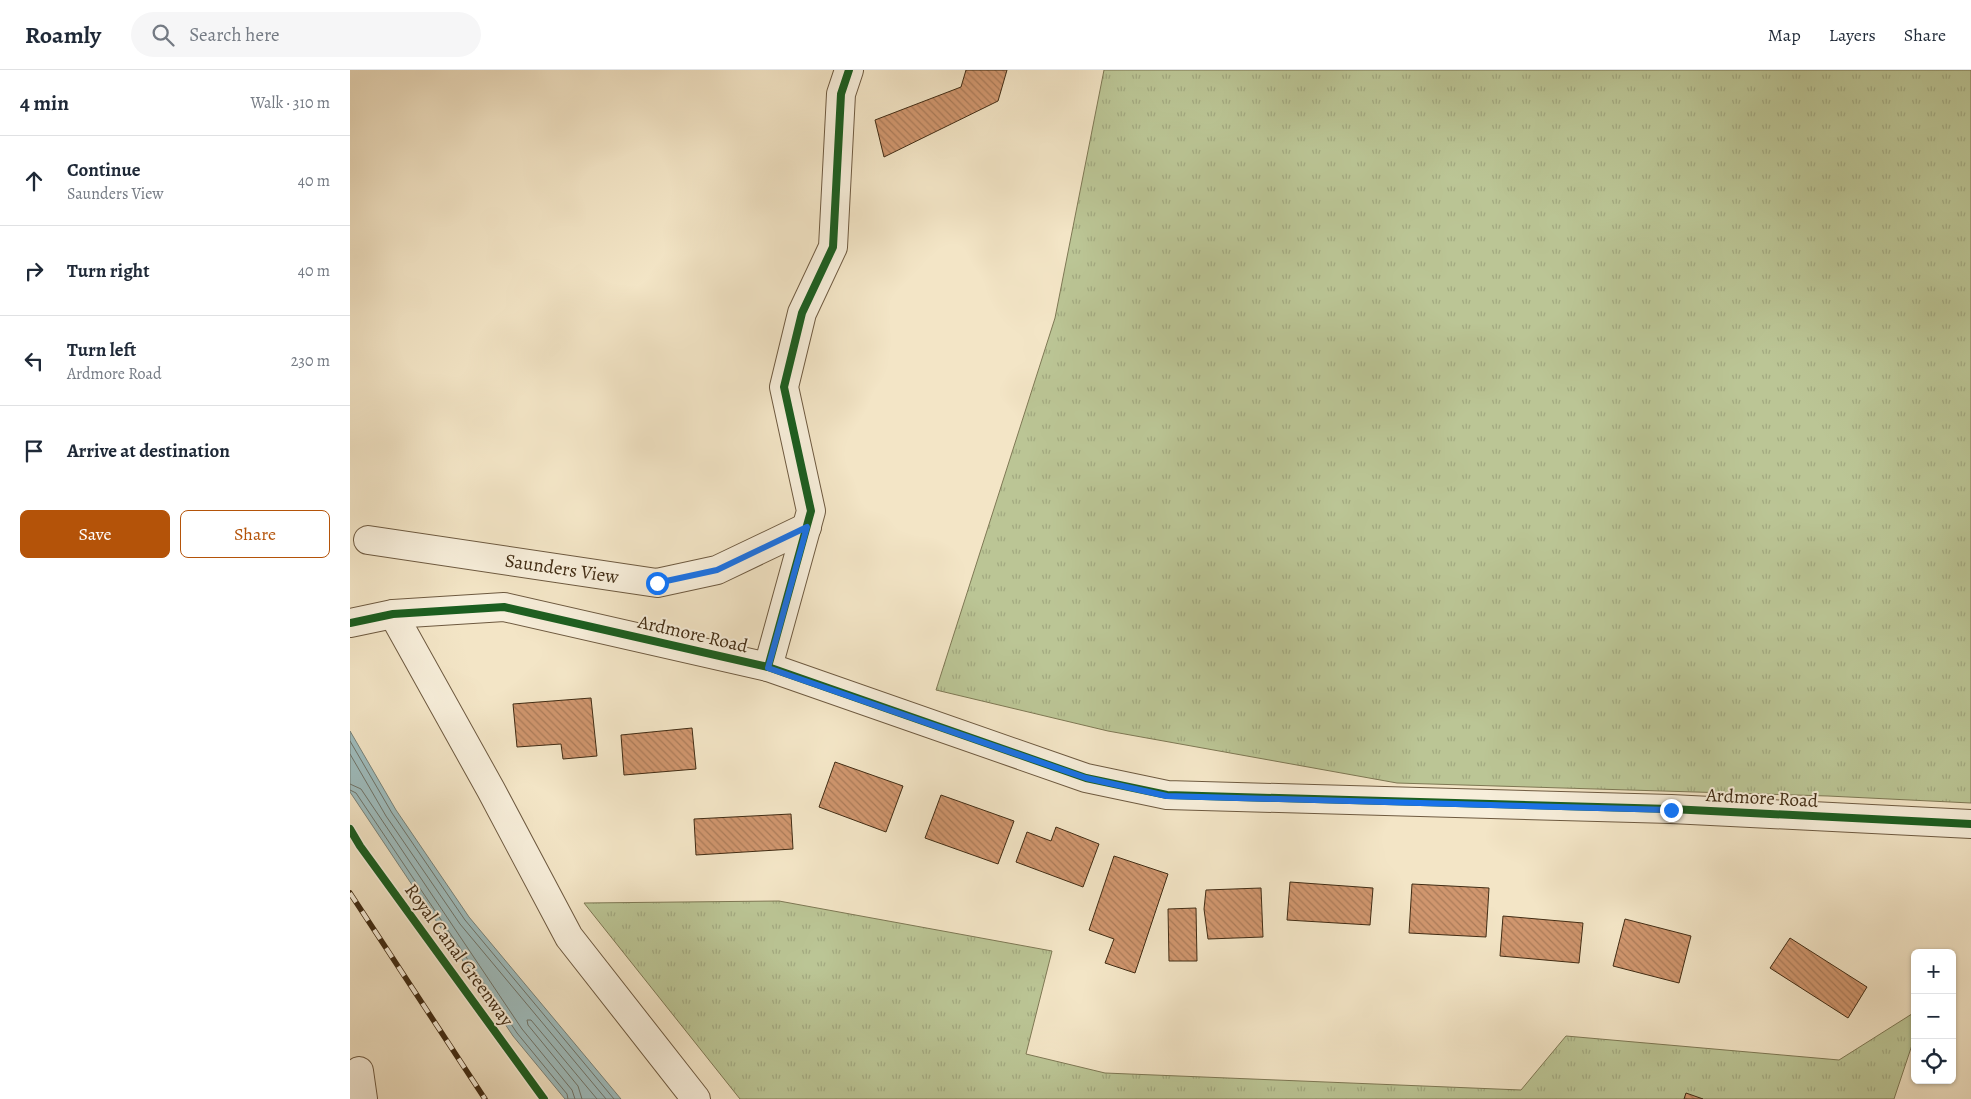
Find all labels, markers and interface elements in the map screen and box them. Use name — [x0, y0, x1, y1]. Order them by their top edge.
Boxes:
search box — [131, 12, 481, 57]
text: Roamly — [25, 19, 101, 51]
icon: search — [149, 21, 177, 49]
text: Search here — [189, 22, 280, 48]
text: Map — [1768, 23, 1801, 47]
text: Layers — [1829, 23, 1876, 47]
text: Share — [1904, 23, 1946, 47]
text: 4 min — [20, 89, 69, 117]
text: Walk · 310 m — [250, 92, 330, 114]
text: Continue — [67, 157, 141, 183]
icon: ahead — [20, 167, 48, 195]
text: 40 m — [298, 170, 330, 192]
text: Saunders View — [67, 183, 164, 205]
icon: right — [20, 257, 48, 285]
text: Turn right — [67, 258, 149, 284]
text: 40 m — [298, 260, 330, 282]
text: Turn left — [67, 337, 136, 363]
icon: left — [20, 347, 48, 375]
text: 230 m — [291, 350, 330, 372]
text: Ardmore Road — [67, 363, 161, 385]
icon: arrive — [20, 437, 48, 465]
text: Arrive at destination — [67, 438, 230, 464]
button: Save — [20, 510, 170, 558]
button: Share — [180, 510, 330, 558]
street label: Saunders View — [503, 548, 621, 590]
route start — [646, 572, 669, 595]
street label: Ardmore Road — [634, 608, 751, 659]
street label: Ardmore Road — [1704, 782, 1819, 814]
route end — [1660, 799, 1683, 822]
street label: Royal Canal Greenway — [398, 878, 520, 1032]
map controls — [1911, 949, 1956, 1084]
button: + — [1911, 949, 1956, 994]
button: − — [1911, 994, 1956, 1039]
button: locate — [1911, 1039, 1956, 1084]

